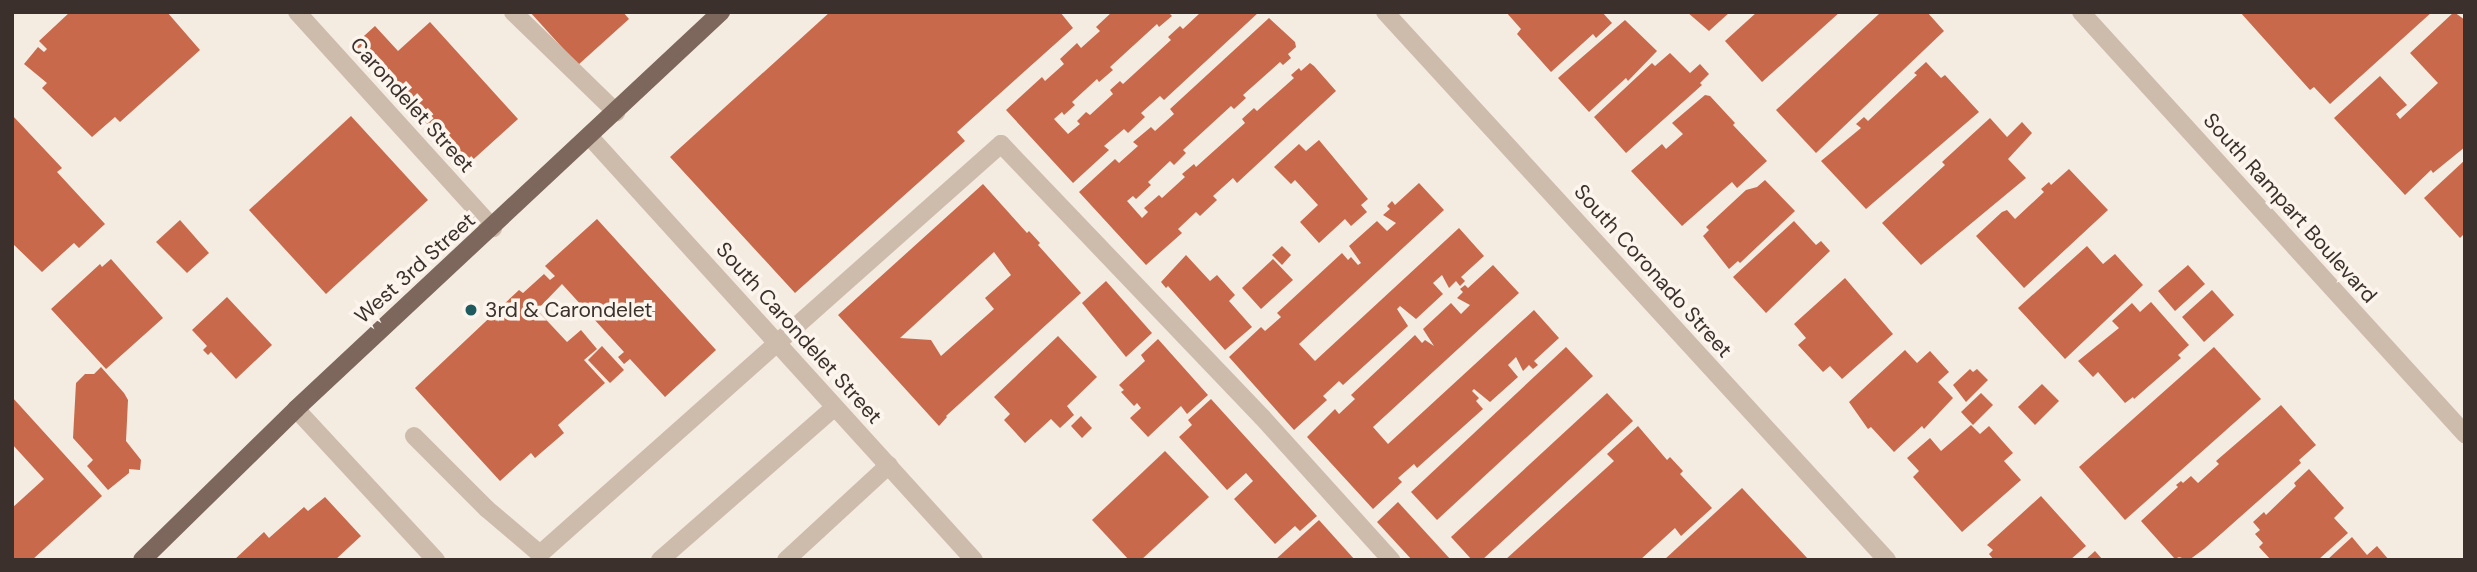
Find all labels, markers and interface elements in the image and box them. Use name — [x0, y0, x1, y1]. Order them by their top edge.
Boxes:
street label: Carondelet Street — [345, 32, 479, 178]
street label: South Rampart Boulevard — [2198, 108, 2382, 308]
street label: South Coronado Street — [1569, 179, 1737, 363]
street label: West 3rd Street — [350, 207, 480, 329]
street label: South Carondelet Street — [711, 237, 887, 429]
place label: 3rd & Carondelet — [485, 297, 652, 323]
marker: 3rd & Carondelet — [463, 302, 479, 318]

